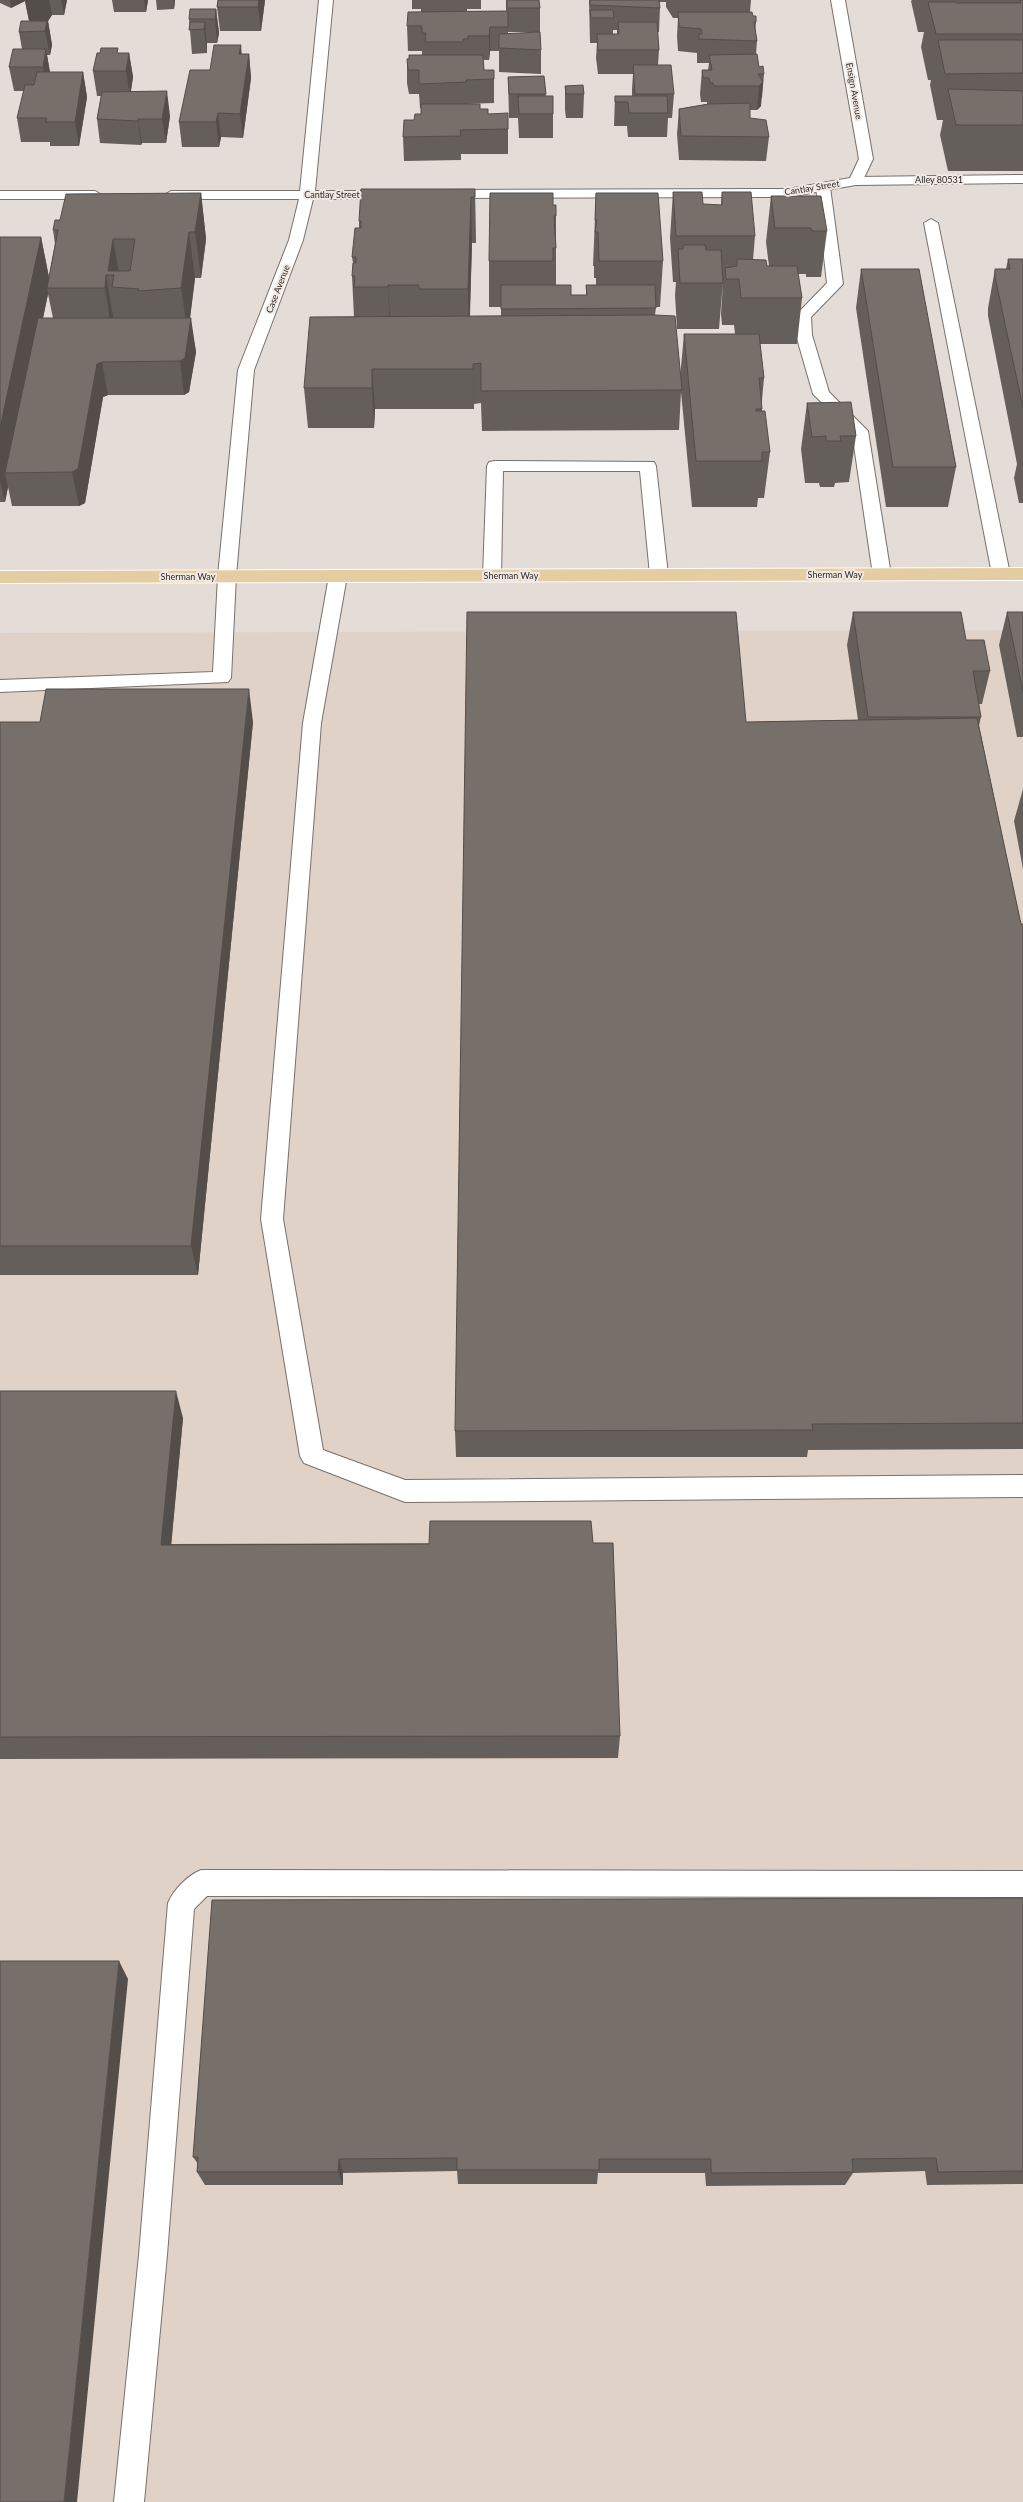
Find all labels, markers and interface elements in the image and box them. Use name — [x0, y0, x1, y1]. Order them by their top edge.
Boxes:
street label: Ensign Avenue — [844, 62, 865, 120]
street label: Alley 80531 — [915, 174, 963, 185]
street label: Cantlay Street — [784, 178, 841, 197]
street label: Cantlay Street — [304, 189, 361, 200]
street label: Case Avenue — [263, 263, 292, 315]
street label: Sherman Way — [808, 569, 863, 580]
street label: Sherman Way — [484, 570, 539, 581]
street label: Sherman Way — [161, 571, 216, 582]

